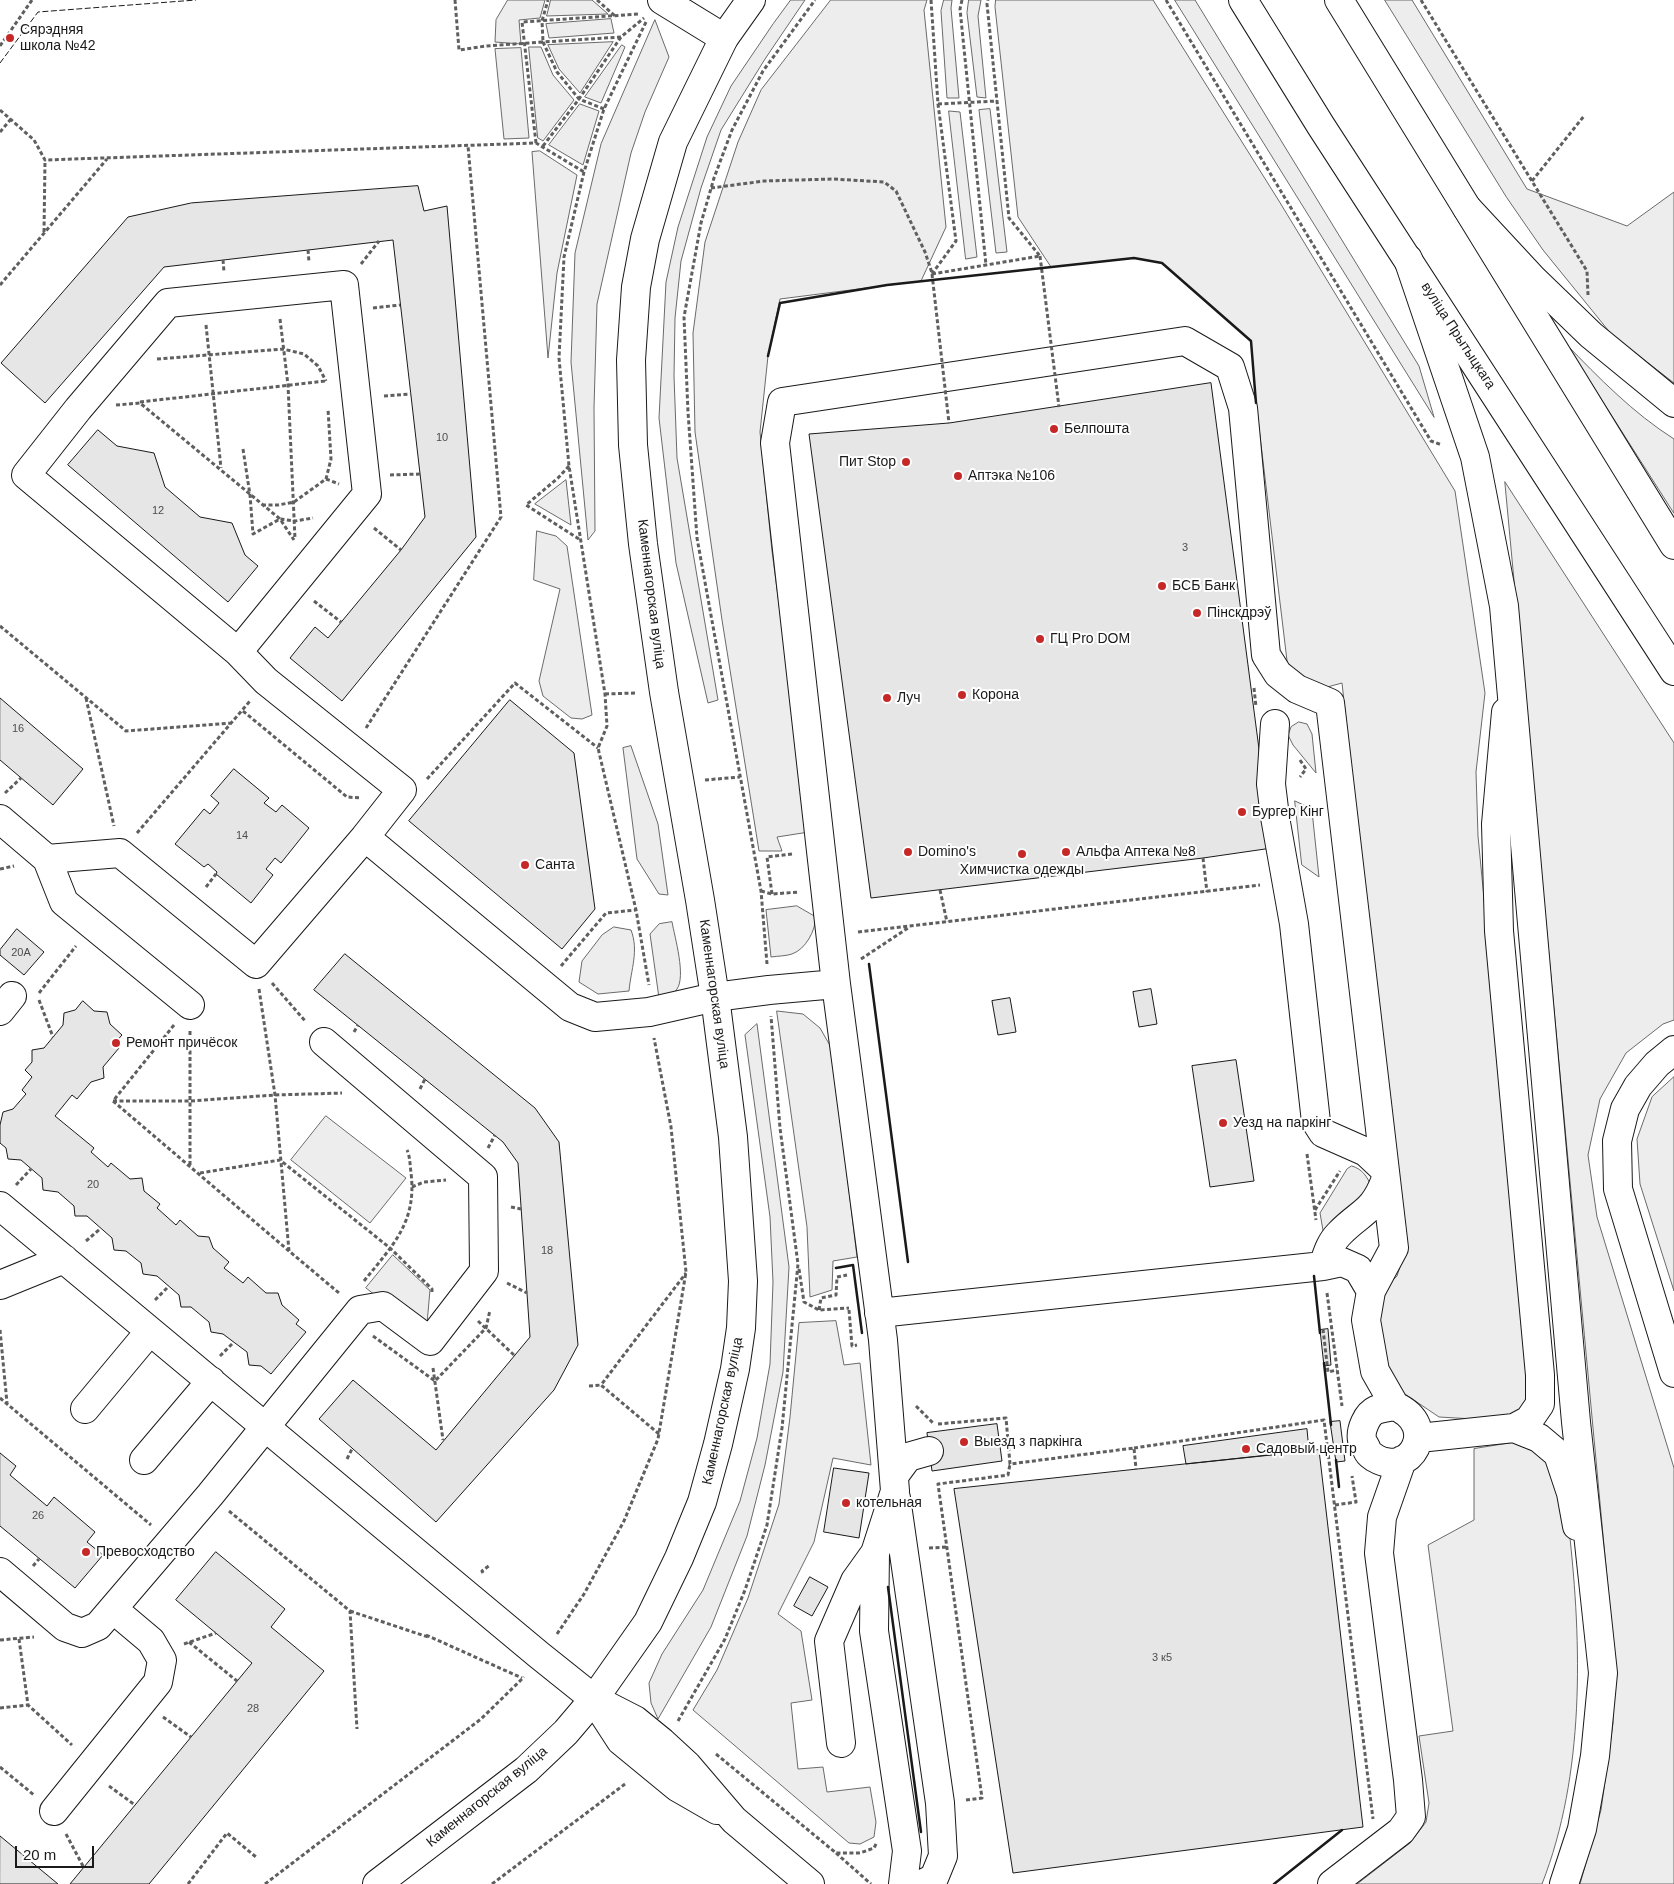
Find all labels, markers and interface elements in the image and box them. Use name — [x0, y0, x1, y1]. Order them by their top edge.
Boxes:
place label: Сярэдняя школа №42 — [20, 22, 95, 54]
marker: Сярэдняя школа №42 — [4, 32, 16, 44]
street label: вуліца Прытыцкага — [1417, 279, 1499, 393]
place label: Белпошта — [1064, 421, 1129, 437]
marker: Белпошта — [1048, 423, 1060, 435]
house number: 10 — [436, 431, 448, 445]
place label: Пит Stop — [839, 454, 896, 470]
marker: Пит Stop — [900, 456, 912, 468]
place label: Аптэка №106 — [968, 468, 1055, 484]
marker: Аптэка №106 — [952, 470, 964, 482]
house number: 12 — [152, 504, 164, 518]
street label: Каменнагорская вуліца — [633, 518, 669, 670]
house number: 3 — [1182, 541, 1188, 555]
place label: БСБ Банк — [1172, 578, 1235, 594]
marker: БСБ Банк — [1156, 580, 1168, 592]
place label: Пінскдрэў — [1207, 605, 1271, 621]
marker: Пінскдрэў — [1191, 607, 1203, 619]
place label: ГЦ Pro DOM — [1050, 631, 1130, 647]
marker: ГЦ Pro DOM — [1034, 633, 1046, 645]
place label: Корона — [972, 687, 1019, 703]
marker: Корона — [956, 689, 968, 701]
place label: Луч — [897, 690, 921, 706]
marker: Луч — [881, 692, 893, 704]
house number: 16 — [12, 722, 24, 736]
place label: Бургер Кінг — [1252, 804, 1324, 820]
marker: Бургер Кінг — [1236, 806, 1248, 818]
house number: 14 — [236, 829, 248, 843]
place label: Domino's — [918, 844, 976, 860]
place label: Альфа Аптека №8 — [1076, 844, 1196, 860]
marker: Domino's — [902, 846, 914, 858]
marker: Альфа Аптека №8 — [1060, 846, 1072, 858]
marker: Химчистка одежды — [1016, 848, 1028, 860]
place label: Санта — [535, 857, 575, 873]
marker: Санта — [519, 859, 531, 871]
place label: Химчистка одежды — [960, 862, 1084, 878]
street label: Каменнагорская вуліца — [695, 918, 733, 1070]
house number: 20А — [11, 946, 31, 960]
place label: Ремонт причёсок — [126, 1035, 237, 1051]
marker: Ремонт причёсок — [110, 1037, 122, 1049]
place label: Уезд на паркінг — [1233, 1115, 1331, 1131]
marker: Уезд на паркінг — [1217, 1117, 1229, 1129]
house number: 20 — [87, 1178, 99, 1192]
house number: 18 — [541, 1244, 553, 1258]
street label: Каменнагорская вуліца — [699, 1336, 747, 1486]
place label: Выезд з паркінга — [974, 1434, 1082, 1450]
marker: Выезд з паркінга — [958, 1436, 970, 1448]
place label: Садовый центр — [1256, 1441, 1357, 1457]
marker: Садовый центр — [1240, 1443, 1252, 1455]
place label: котельная — [856, 1495, 922, 1511]
marker: котельная — [840, 1497, 852, 1509]
house number: 26 — [32, 1509, 44, 1523]
place label: Превосходство — [96, 1544, 195, 1560]
marker: Превосходство — [80, 1546, 92, 1558]
house number: 3 к5 — [1152, 1651, 1172, 1665]
house number: 28 — [247, 1702, 259, 1716]
street label: Каменнагорская вуліца — [423, 1743, 551, 1851]
scale bar — [18, 1836, 96, 1868]
text: 20 m — [23, 1846, 56, 1863]

